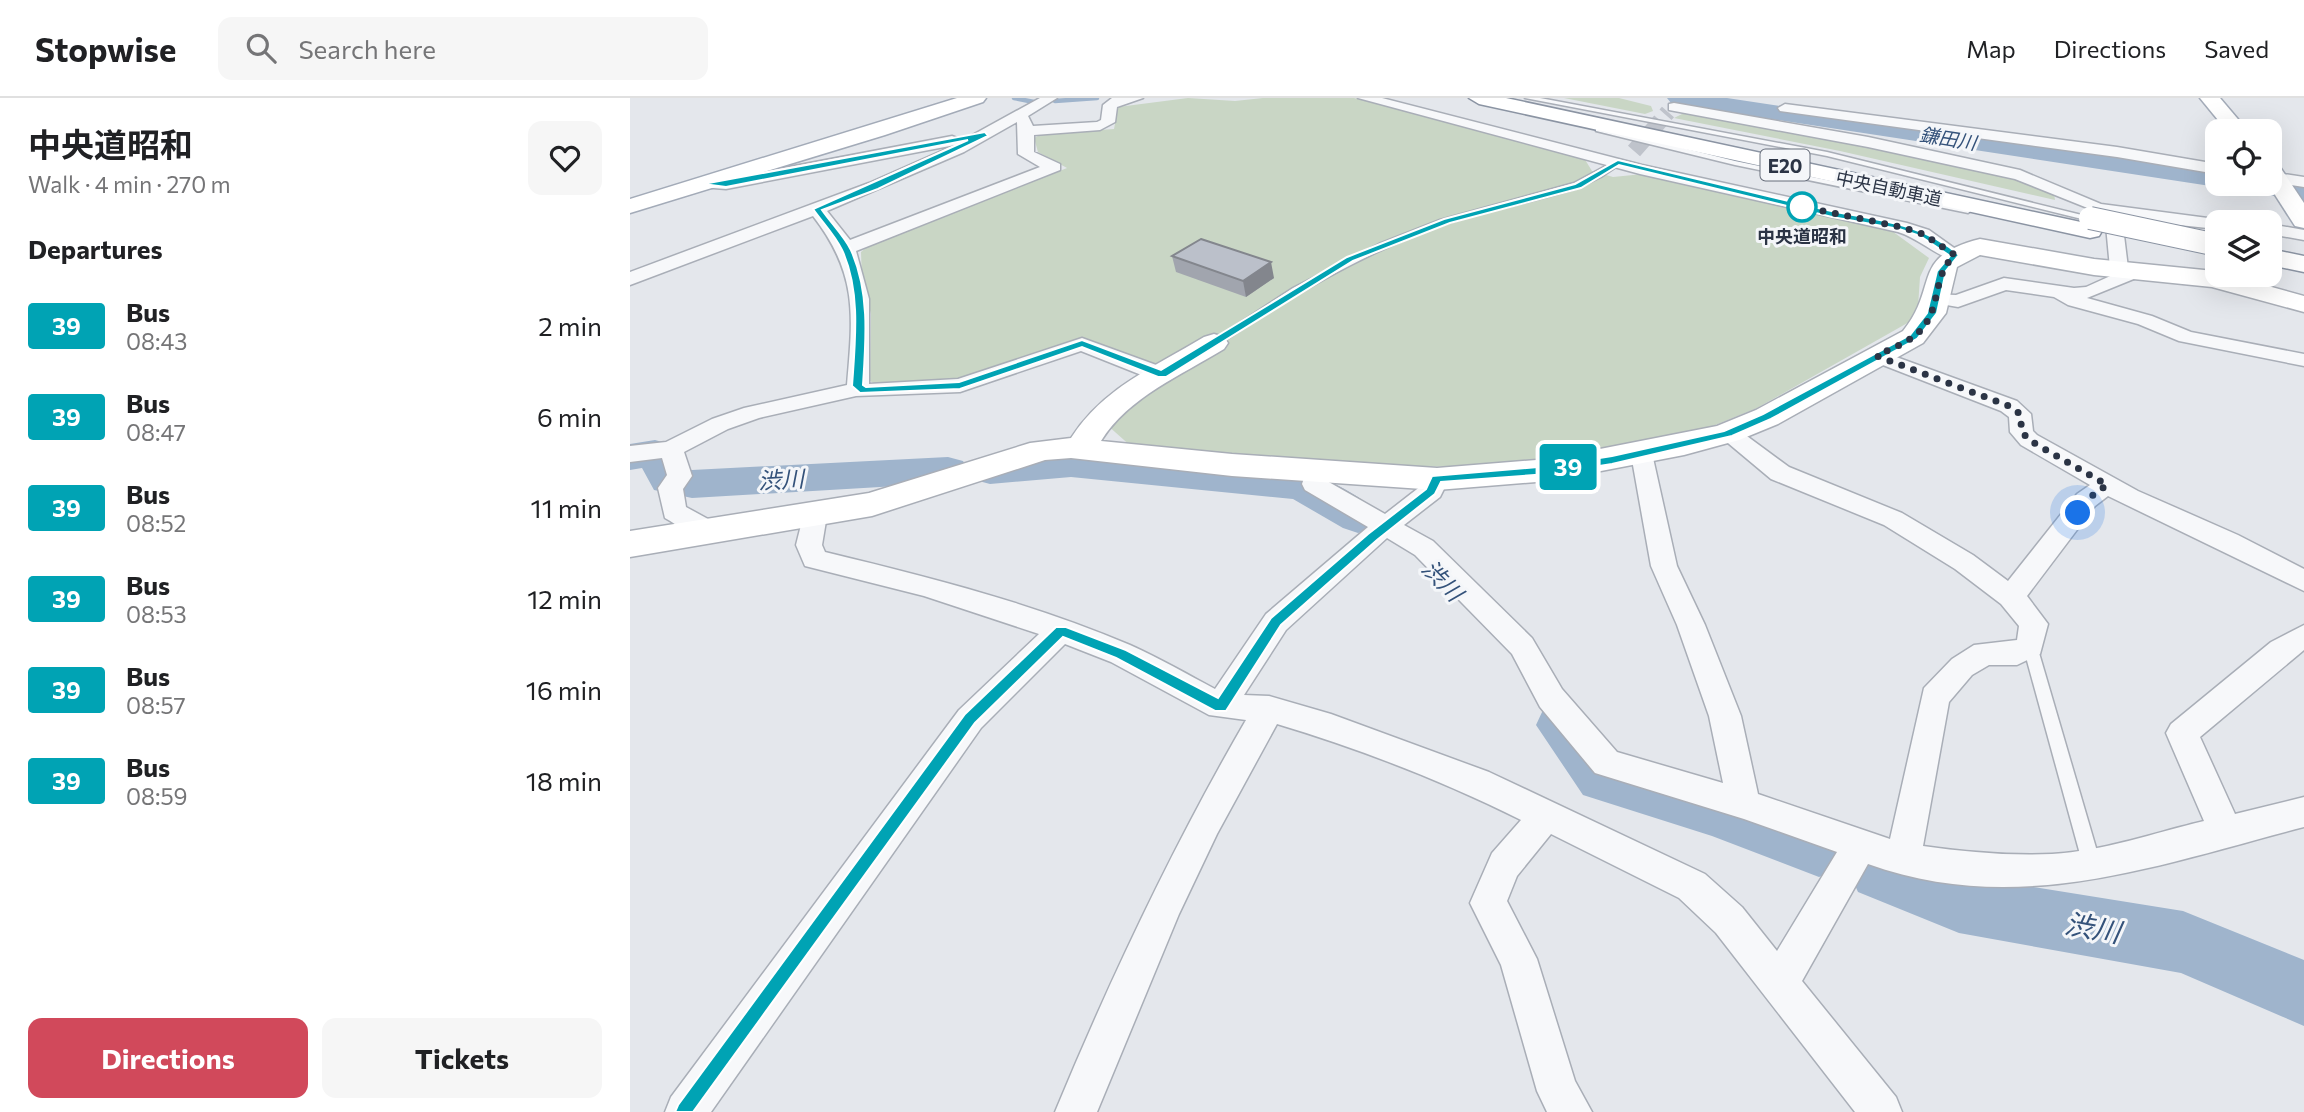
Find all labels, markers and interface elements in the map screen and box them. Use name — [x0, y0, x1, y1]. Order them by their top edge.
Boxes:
search box — [218, 17, 708, 80]
text: Stopwise — [35, 28, 176, 69]
icon: search — [242, 29, 280, 67]
text: Search here — [298, 33, 436, 64]
text: Map — [1966, 34, 2016, 63]
text: Directions — [2054, 34, 2166, 63]
text: Saved — [2204, 34, 2269, 63]
map controls — [2205, 119, 2282, 287]
button: locate — [2205, 119, 2282, 196]
button: heart — [528, 121, 602, 195]
water label: 鎌田川 — [1918, 122, 1980, 154]
text: 中央道昭和 — [28, 123, 193, 164]
road number: E20 — [1760, 150, 1810, 180]
street label: 中央自動車道 — [1834, 166, 1944, 210]
text: Walk · 4 min · 270 m — [28, 170, 231, 198]
marker: 中央道昭和 — [1787, 192, 1817, 222]
button: layers — [2205, 210, 2282, 287]
place label: 中央道昭和 — [1757, 225, 1847, 247]
text: Departures — [28, 233, 163, 264]
text: Bus — [126, 296, 170, 327]
text: 2 min — [538, 310, 602, 341]
text: 39 — [52, 311, 81, 340]
text: 08:43 — [126, 327, 187, 355]
text: Bus — [126, 387, 170, 418]
text: 6 min — [537, 401, 602, 432]
text: 39 — [52, 402, 81, 431]
text: 08:47 — [126, 418, 186, 446]
line badge: 39 — [1536, 444, 1600, 490]
text: 39 — [1554, 452, 1582, 481]
water label: 渋川 — [757, 464, 808, 494]
text: Bus — [126, 478, 170, 509]
text: 11 min — [531, 492, 602, 523]
text: 39 — [52, 493, 81, 522]
your location — [2060, 495, 2095, 530]
text: 08:52 — [126, 509, 186, 537]
water label: 渋川 — [1417, 554, 1471, 608]
text: Bus — [126, 569, 170, 600]
text: 12 min — [527, 583, 602, 614]
text: 39 — [52, 584, 81, 613]
text: 08:53 — [126, 600, 187, 628]
text: Bus — [126, 660, 170, 691]
text: 16 min — [526, 674, 602, 705]
text: 39 — [52, 675, 81, 704]
text: 08:57 — [126, 691, 186, 719]
text: Bus — [126, 751, 170, 782]
text: 18 min — [526, 765, 602, 796]
text: 39 — [52, 766, 81, 795]
text: 08:59 — [126, 782, 188, 810]
water label: 渋川 — [2062, 905, 2126, 949]
button: Directions — [28, 1018, 308, 1098]
button: Tickets — [322, 1018, 602, 1098]

